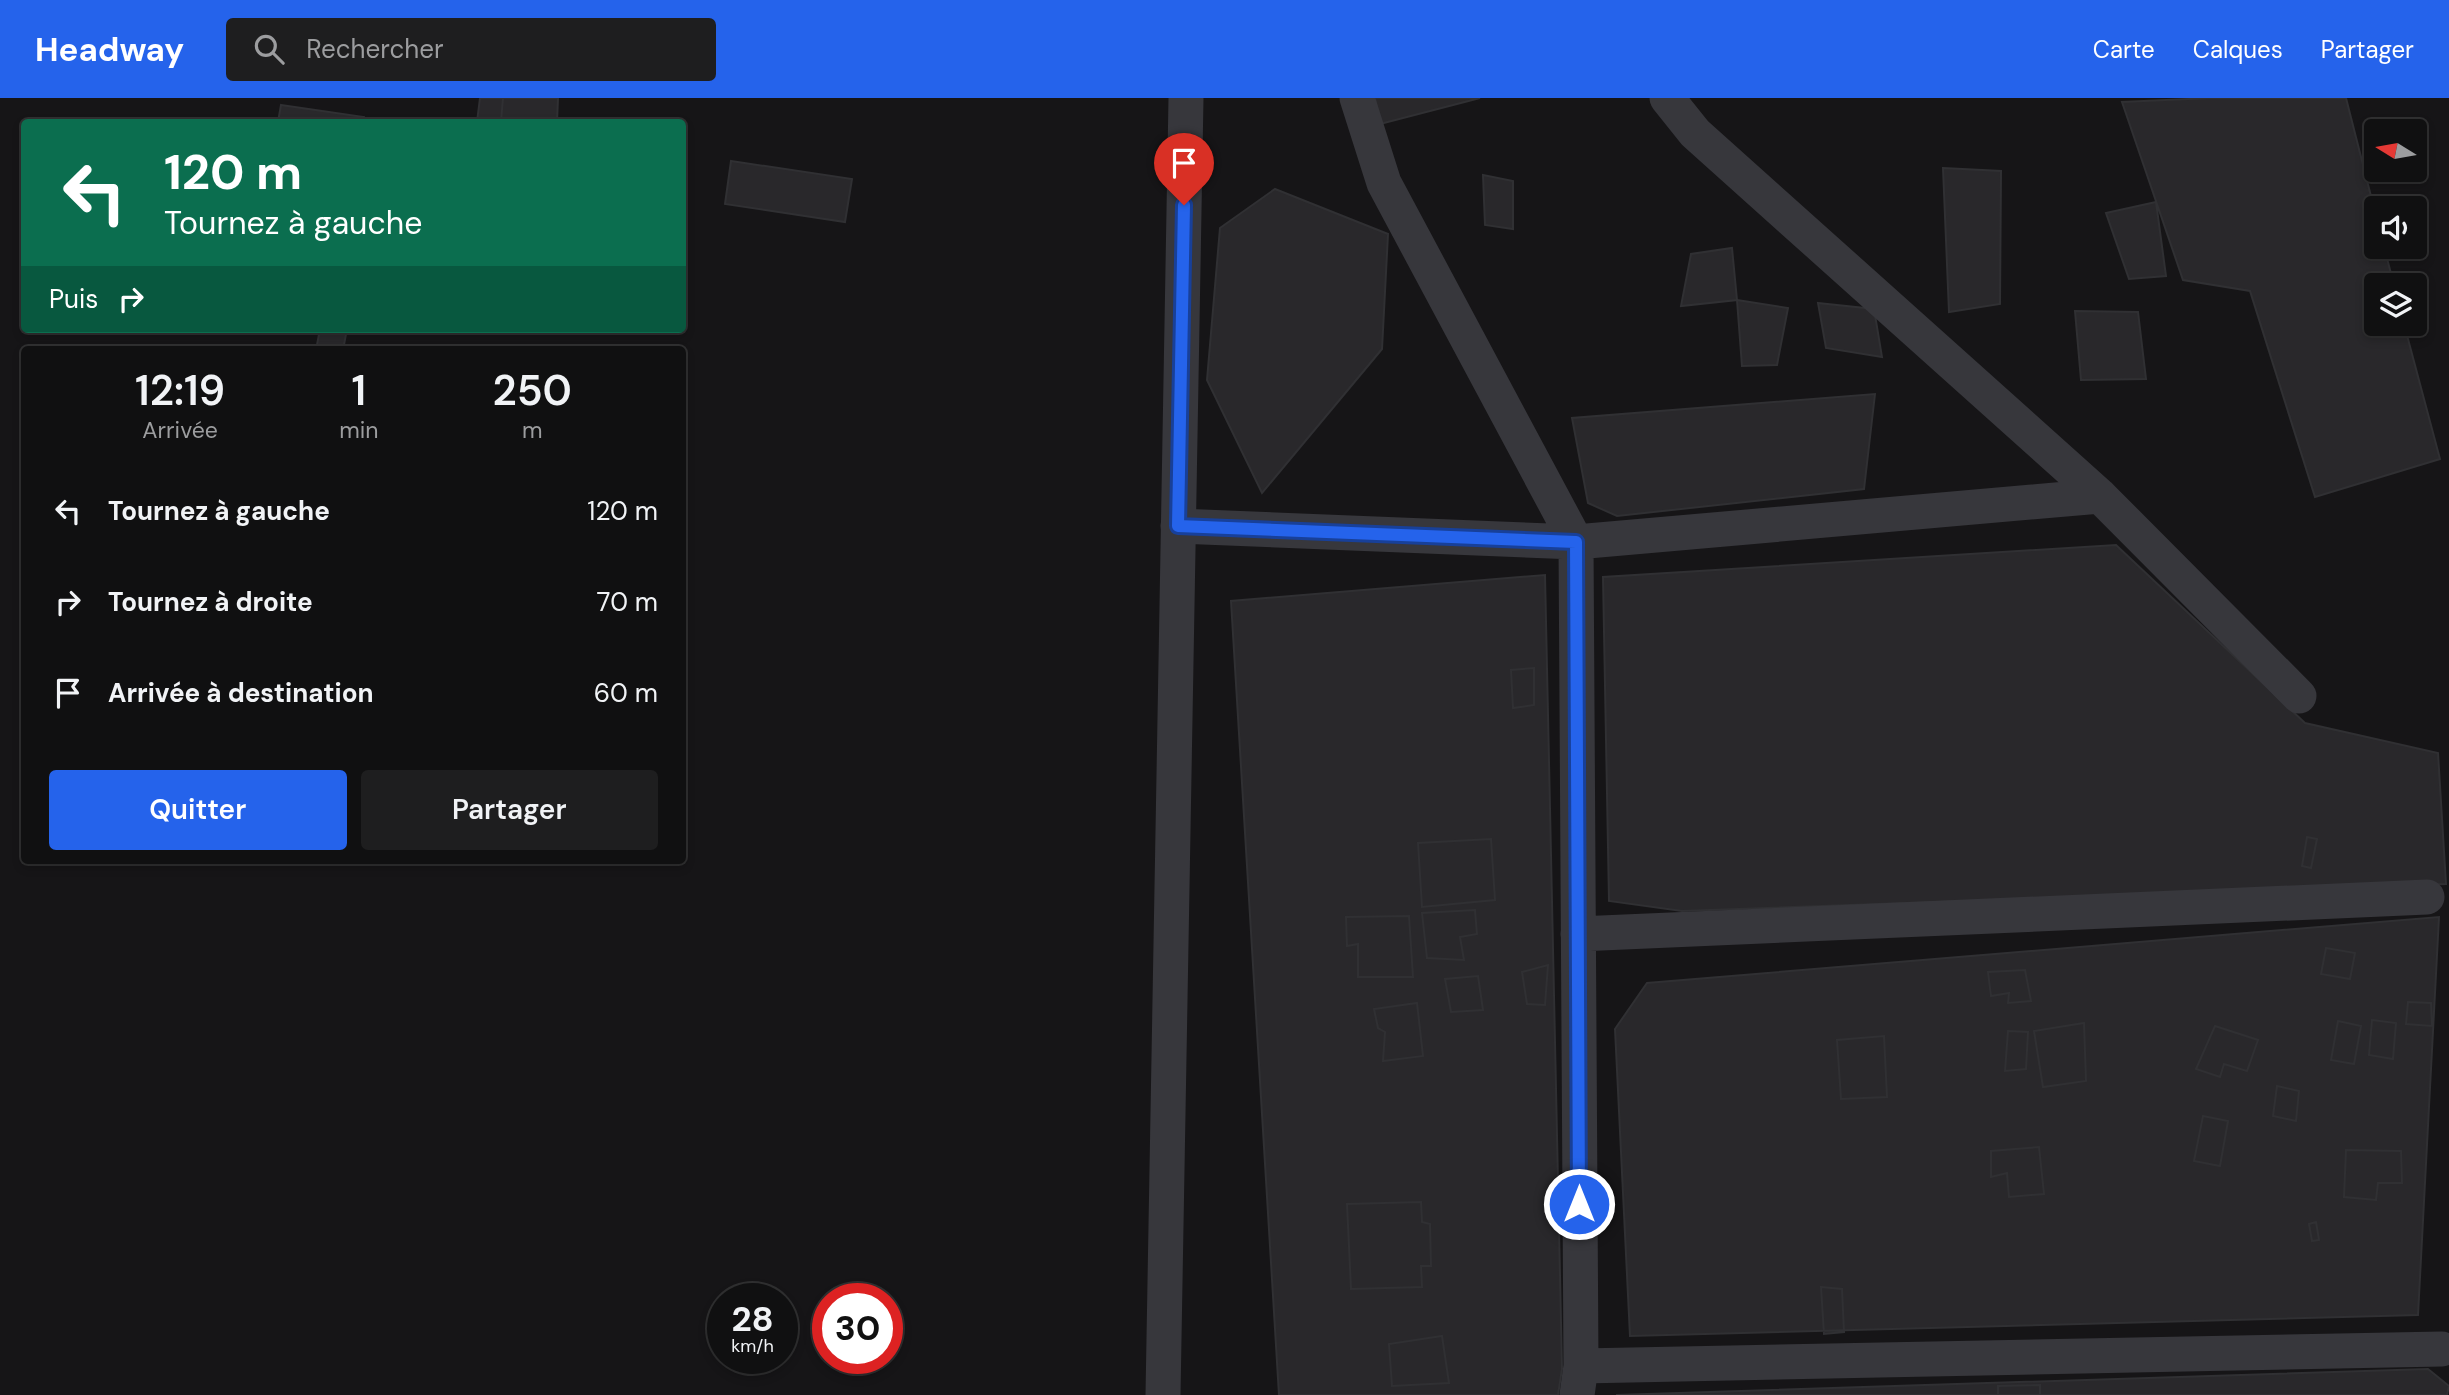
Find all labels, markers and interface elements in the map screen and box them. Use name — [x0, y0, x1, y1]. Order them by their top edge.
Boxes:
search box — [226, 18, 716, 81]
text: Headway — [35, 28, 184, 71]
icon: search — [250, 30, 288, 68]
text: Rechercher — [306, 32, 444, 66]
text: Carte — [2093, 34, 2155, 65]
text: Calques — [2193, 34, 2283, 65]
text: Partager — [2321, 34, 2414, 65]
north arrow — [2364, 119, 2427, 182]
map controls — [2364, 119, 2427, 336]
pin — [1154, 133, 1214, 205]
text: 120 m — [164, 140, 302, 204]
icon: arrive — [1165, 144, 1203, 182]
icon: left — [49, 147, 140, 238]
button: sound — [2364, 196, 2427, 259]
text: Tournez à gauche — [164, 202, 422, 244]
button: layers — [2364, 273, 2427, 336]
icon: right — [112, 280, 150, 318]
text: Puis — [49, 282, 98, 316]
text: 12:19 — [135, 363, 225, 418]
text: 1 — [351, 363, 366, 418]
text: 250 — [492, 363, 572, 418]
text: Arrivée — [142, 415, 218, 445]
text: min — [339, 415, 378, 445]
text: m — [522, 415, 542, 445]
icon: left — [49, 492, 87, 530]
text: Tournez à gauche — [108, 494, 330, 528]
text: 120 m — [587, 494, 658, 528]
icon: right — [49, 583, 87, 621]
text: Tournez à droite — [108, 585, 313, 619]
text: 70 m — [597, 585, 658, 619]
icon: arrive — [49, 674, 87, 712]
text: Arrivée à destination — [108, 676, 374, 710]
text: 60 m — [594, 676, 658, 710]
button: Quitter — [49, 770, 347, 850]
button: Partager — [361, 770, 658, 850]
position arrow — [1542, 1167, 1616, 1241]
speed limit sign: 30 — [812, 1283, 903, 1374]
text: 28 — [731, 1296, 774, 1342]
text: km/h — [731, 1334, 774, 1358]

